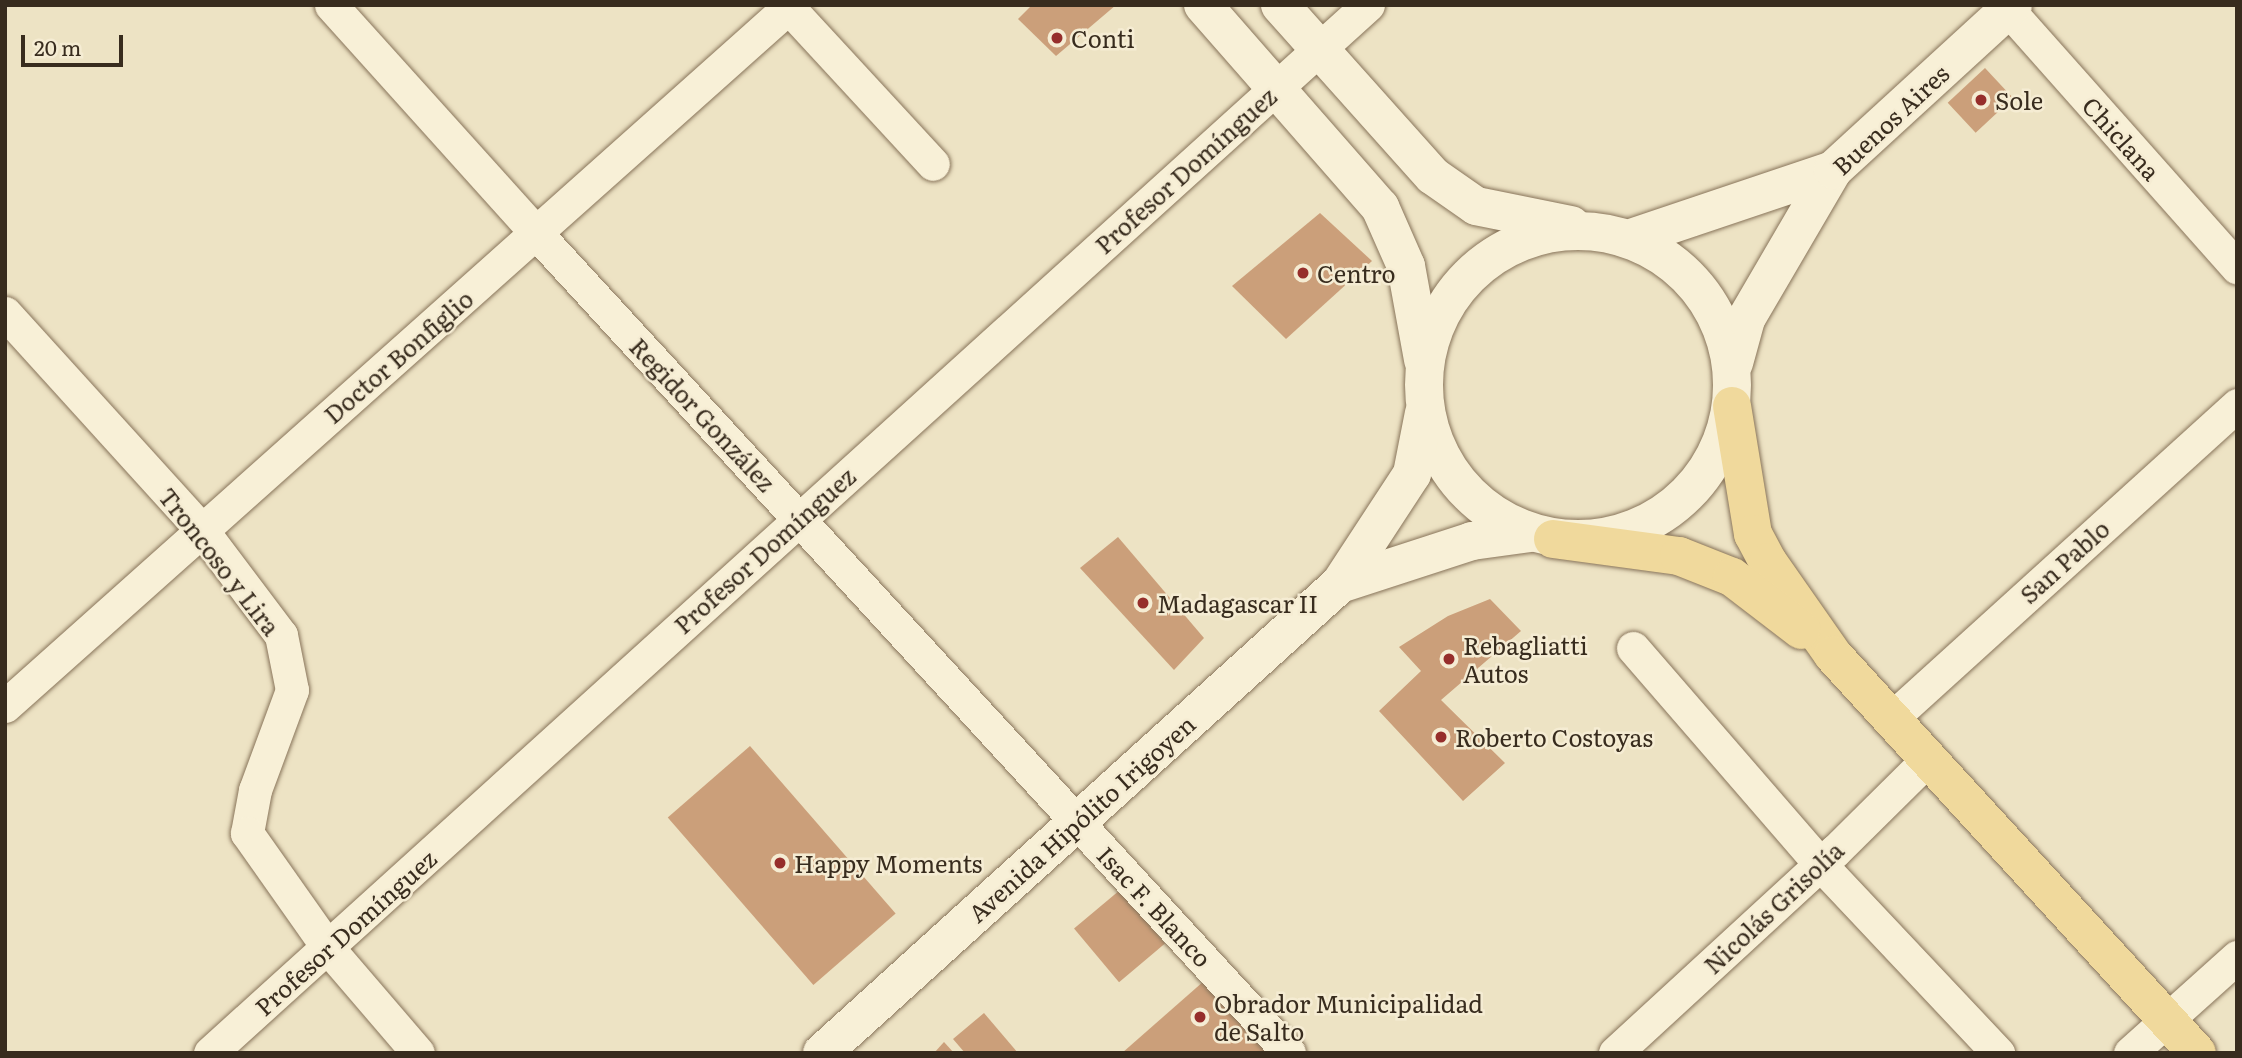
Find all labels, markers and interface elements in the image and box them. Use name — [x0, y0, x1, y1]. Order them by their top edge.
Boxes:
scale bar — [24, 21, 126, 65]
place label: Conti — [1071, 24, 1134, 52]
marker: Conti — [1049, 30, 1065, 46]
text: 20 m — [34, 31, 81, 62]
street label: Buenos Aires — [1826, 58, 1954, 180]
street label: Profesor Domínguez — [1089, 81, 1281, 259]
place label: Sole — [1995, 86, 2043, 114]
street label: Chiclana — [2077, 91, 2167, 185]
marker: Sole — [1973, 92, 1989, 108]
place label: Centro — [1317, 259, 1396, 287]
marker: Centro — [1295, 265, 1311, 281]
street label: Doctor Bonfiglio — [318, 283, 478, 429]
street label: Regidor González — [625, 331, 781, 497]
street label: Profesor Domínguez — [668, 461, 860, 639]
street label: Troncoso y Lira — [153, 482, 287, 640]
street label: San Pablo — [2013, 513, 2115, 609]
place label: Madagascar II — [1157, 589, 1318, 617]
marker: Madagascar II — [1135, 595, 1151, 611]
place label: Rebagliatti Autos — [1463, 631, 1588, 687]
marker: Rebagliatti Autos — [1441, 651, 1457, 667]
street label: Avenida Hipólito Irigoyen — [962, 709, 1200, 927]
place label: Roberto Costoyas — [1455, 723, 1653, 751]
marker: Roberto Costoyas — [1433, 729, 1449, 745]
street label: Nicolás Grisolía — [1697, 835, 1849, 979]
street label: Isac F. Blanco — [1092, 840, 1218, 972]
street label: Profesor Domínguez — [249, 843, 441, 1021]
place label: Happy Moments — [794, 849, 982, 877]
marker: Happy Moments — [772, 855, 788, 871]
place label: Obrador Municipalidad de Salto — [1214, 989, 1483, 1045]
marker: Obrador Municipalidad de Salto — [1192, 1009, 1208, 1025]

